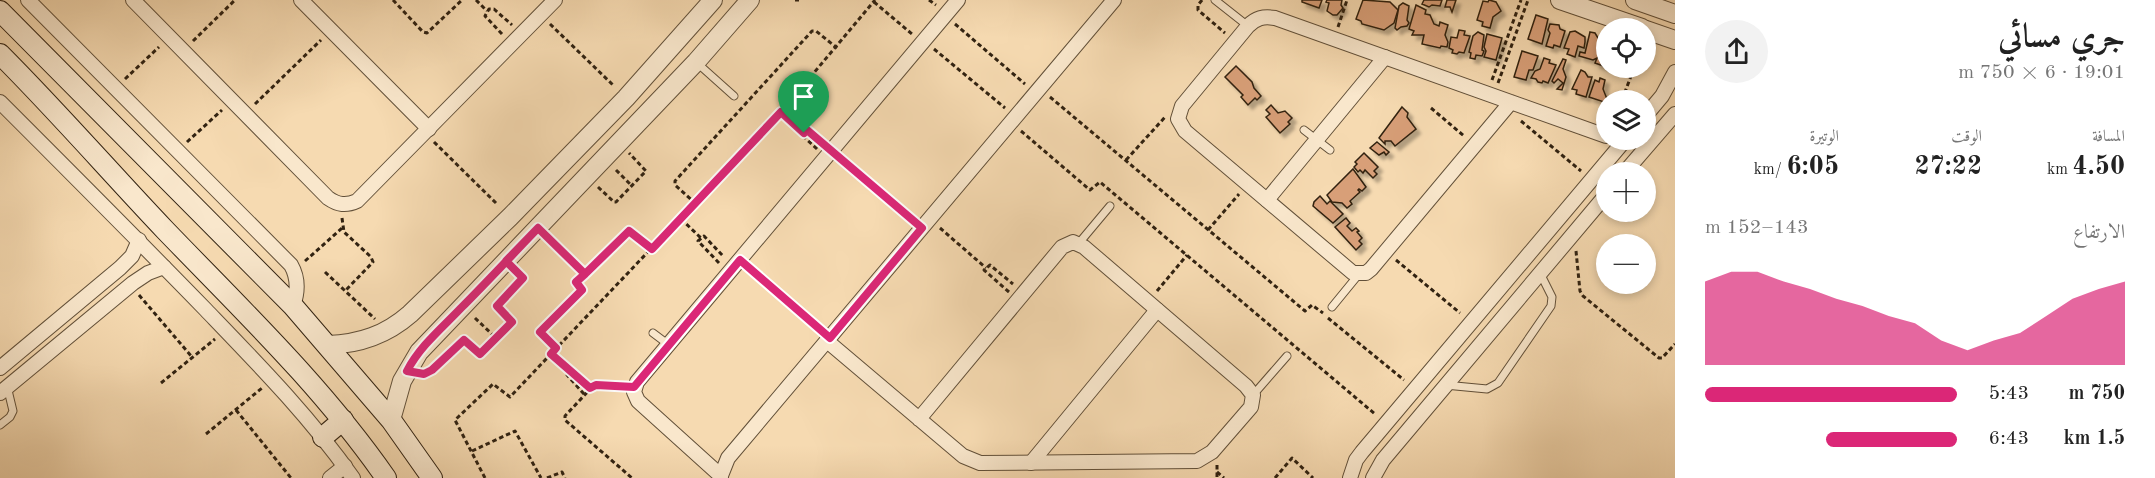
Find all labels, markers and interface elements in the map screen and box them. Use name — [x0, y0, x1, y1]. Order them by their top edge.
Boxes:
map controls — [1596, 18, 1656, 294]
button: locate — [1596, 18, 1656, 78]
button: share — [1705, 20, 1768, 83]
text: جري مسائي — [1998, 22, 2125, 55]
text: 19:01 · 6 × 750 m — [1958, 63, 2125, 83]
pin — [778, 71, 829, 133]
icon: arrive — [787, 80, 820, 113]
button: layers — [1596, 90, 1656, 150]
text: الوتيرة — [1809, 129, 1839, 145]
text: الوقت — [1951, 129, 1982, 145]
text: المسافة — [2092, 129, 2125, 145]
text: 6:05 — [1786, 154, 1839, 180]
text: 27:22 — [1914, 154, 1982, 180]
text: 4.50 — [2072, 154, 2125, 180]
button: + — [1596, 162, 1656, 222]
text: /km — [1754, 162, 1786, 178]
text: km — [2047, 162, 2072, 178]
text: 143–152 m — [1705, 218, 1809, 238]
text: الارتفاع — [2073, 223, 2125, 243]
button: − — [1596, 234, 1656, 294]
text: 5:43 — [1989, 384, 2029, 404]
text: 750 m — [2069, 384, 2125, 404]
text: 6:43 — [1989, 429, 2029, 449]
text: 1.5 km — [2063, 429, 2125, 449]

